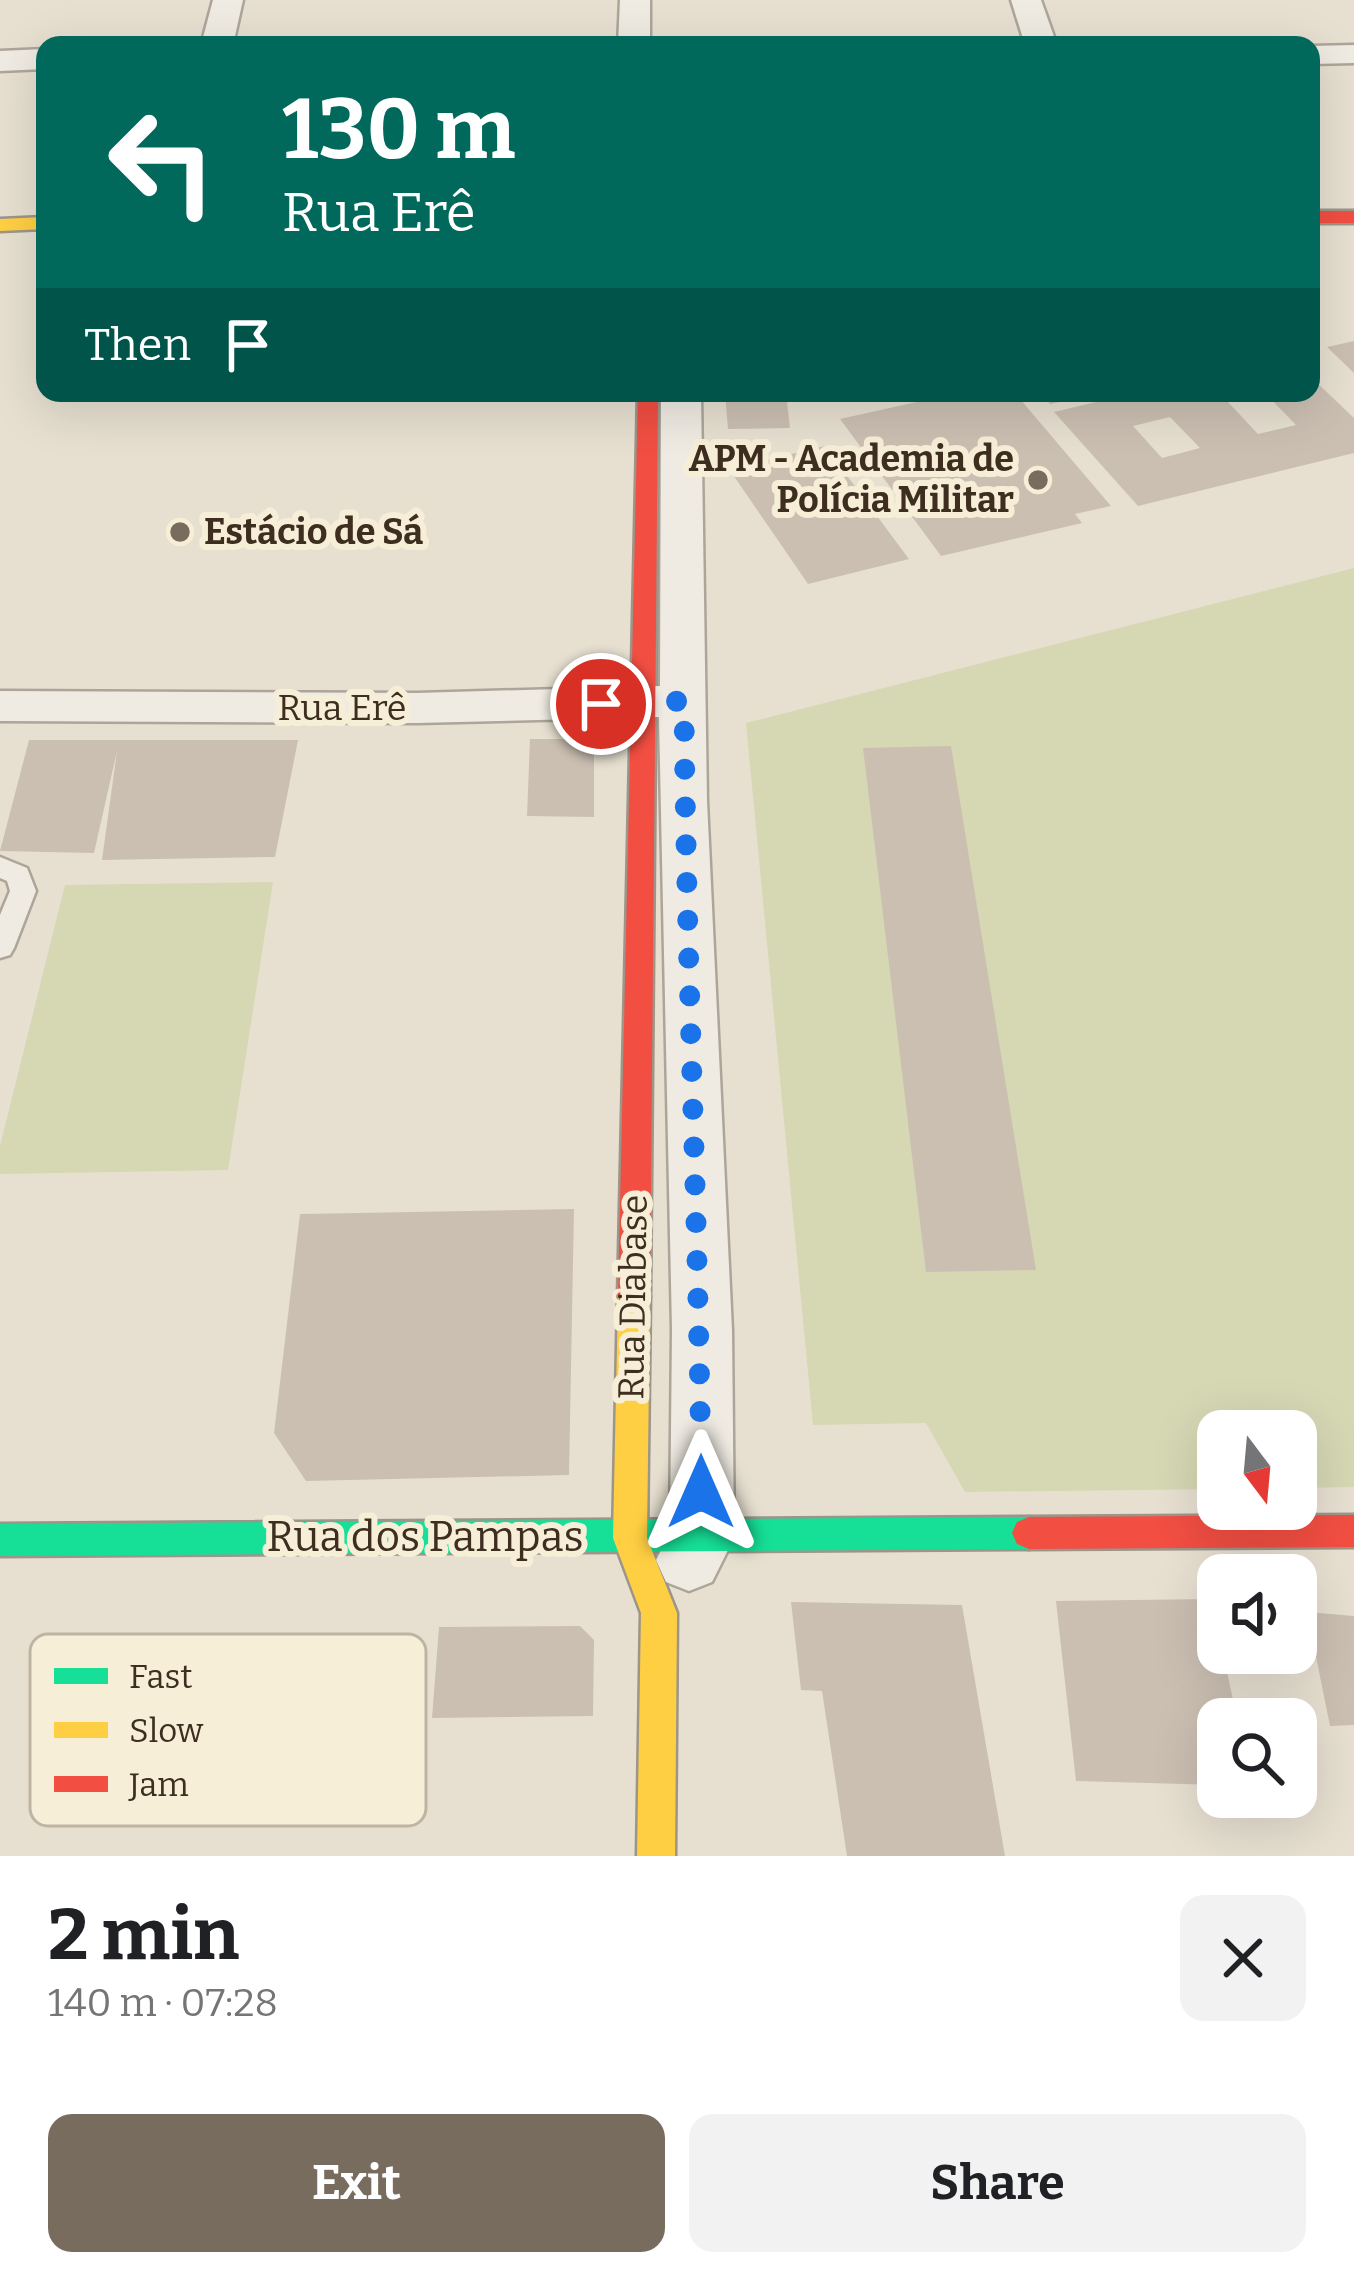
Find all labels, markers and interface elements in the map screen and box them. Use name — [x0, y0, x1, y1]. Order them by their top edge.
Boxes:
text: 130 m — [282, 79, 515, 180]
icon: left — [84, 84, 240, 240]
text: Rua Erê — [282, 181, 476, 245]
icon: arrive — [215, 312, 281, 378]
text: Then — [84, 318, 191, 372]
place label: APM - Academia de Polícia Militar — [689, 437, 1014, 522]
marker: APM - Academia de Polícia Militar — [1025, 467, 1051, 493]
place label: Estácio de Sá — [204, 510, 423, 554]
marker: Estácio de Sá — [167, 519, 193, 545]
pin — [550, 653, 652, 755]
icon: arrive — [568, 671, 634, 737]
street label: Rua Erê — [277, 686, 407, 730]
street label: Rua Diabase — [609, 1194, 657, 1400]
north arrow — [1197, 1410, 1317, 1530]
map controls — [1197, 1410, 1317, 1818]
position arrow — [638, 1429, 764, 1555]
street label: Rua dos Pampas — [267, 1512, 584, 1562]
button: sound — [1197, 1554, 1317, 1674]
legend — [30, 1634, 426, 1826]
text: Fast — [129, 1657, 192, 1697]
button: search — [1197, 1698, 1317, 1818]
text: Slow — [129, 1711, 204, 1751]
text: Jam — [128, 1765, 189, 1805]
text: 2 min — [48, 1892, 239, 1978]
button: close — [1180, 1895, 1306, 2021]
text: 140 m · 07:28 — [48, 1980, 278, 2026]
button: Exit — [48, 2114, 665, 2252]
button: Share — [689, 2114, 1306, 2252]

